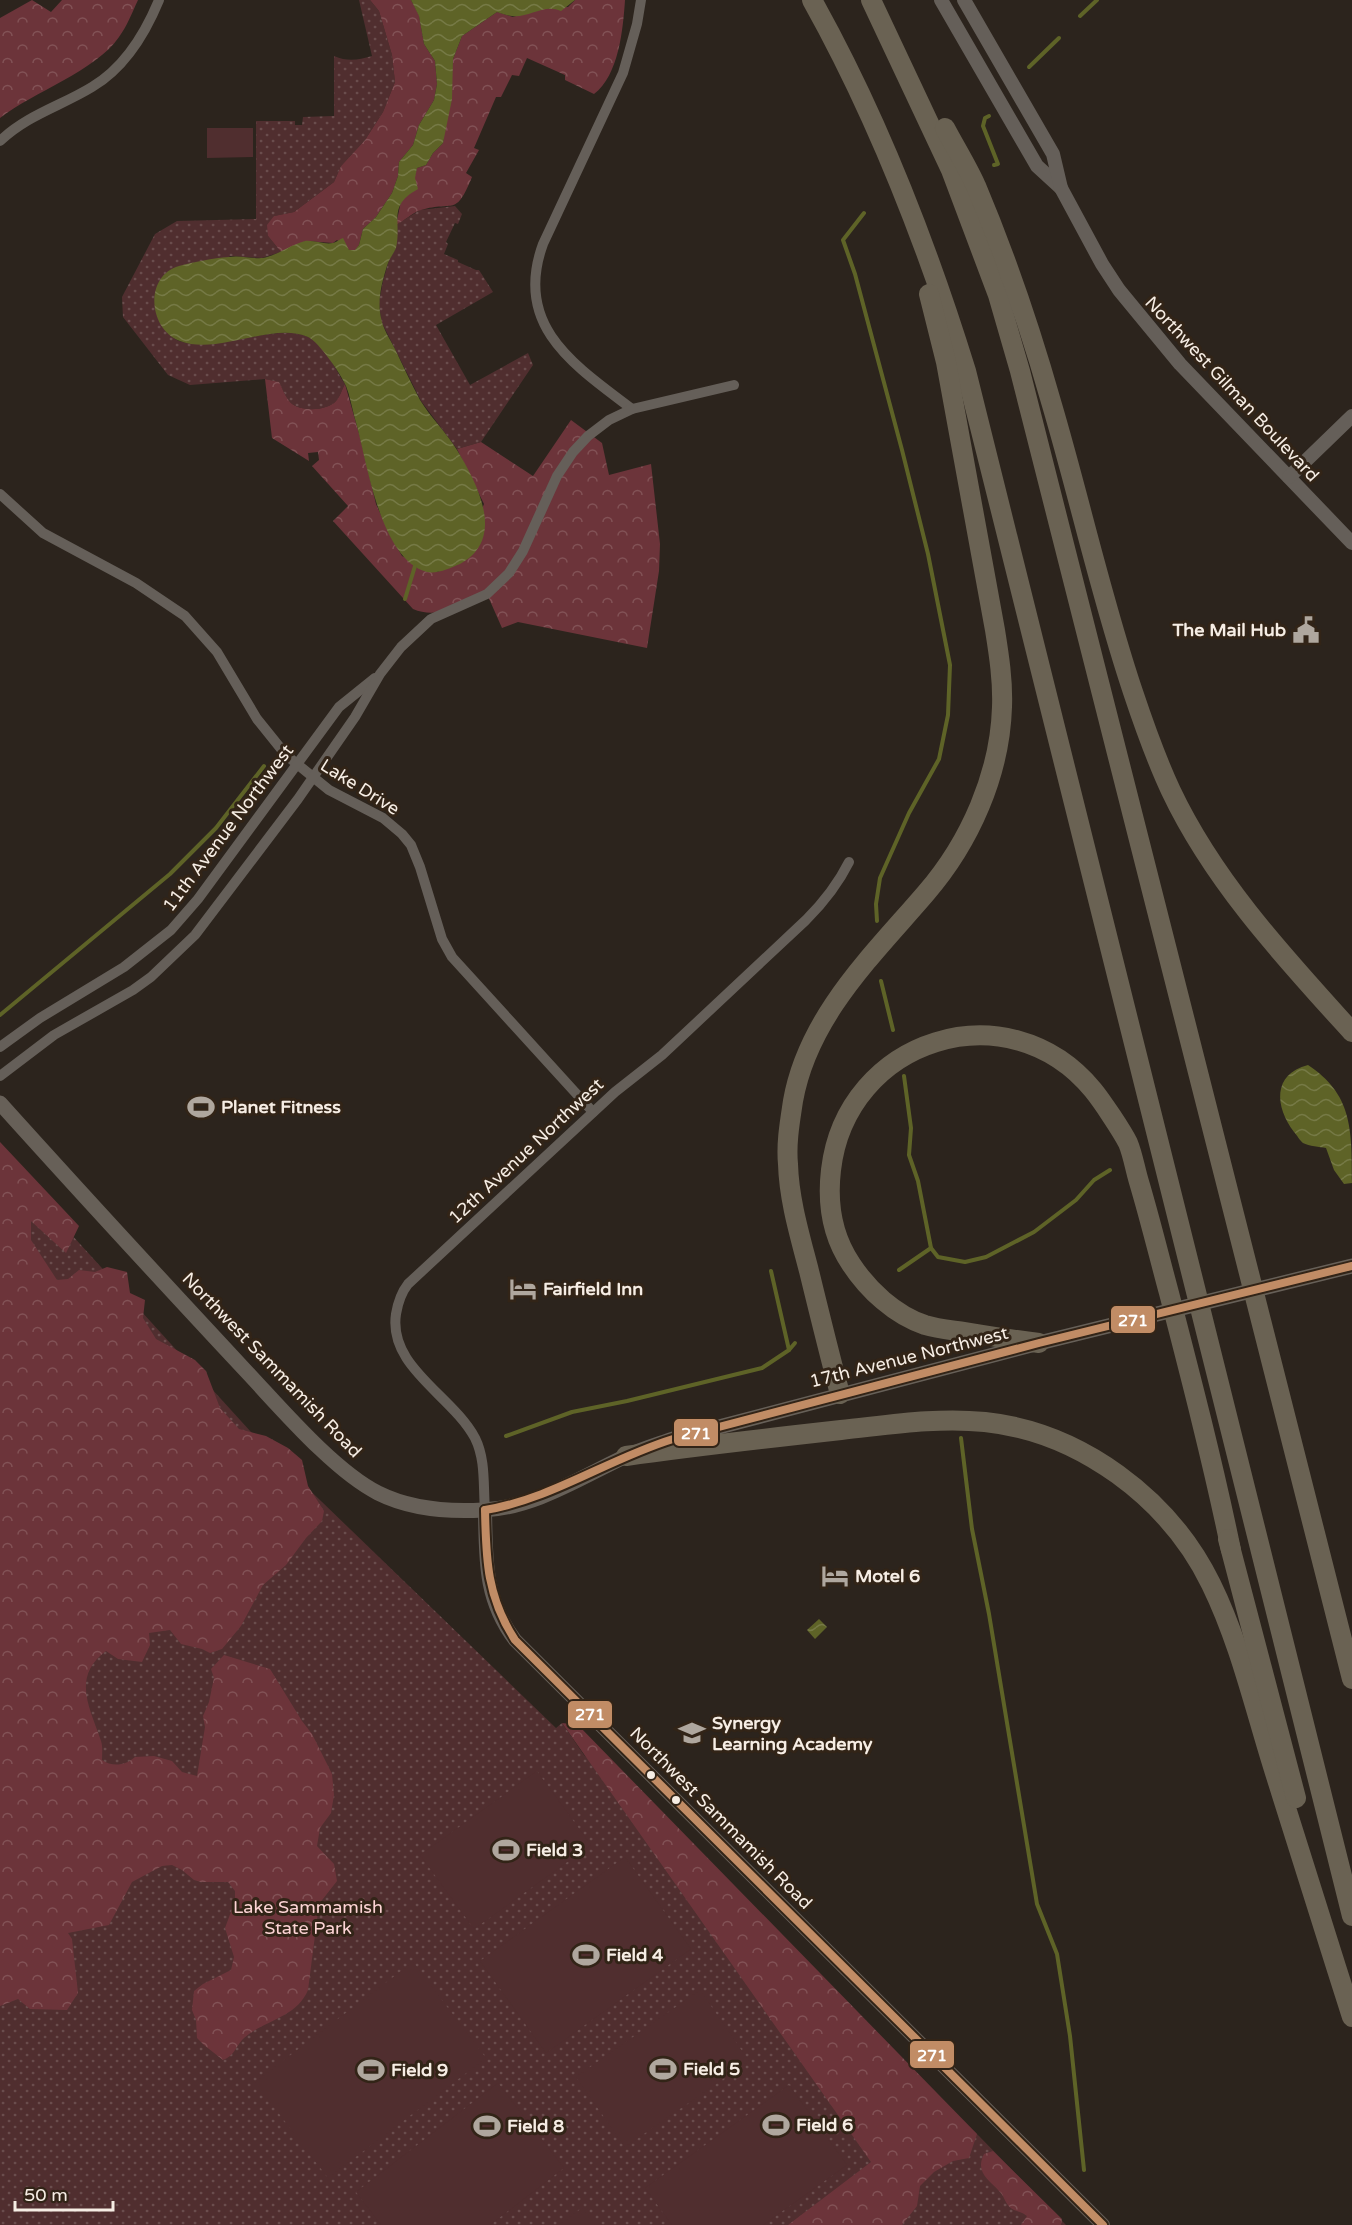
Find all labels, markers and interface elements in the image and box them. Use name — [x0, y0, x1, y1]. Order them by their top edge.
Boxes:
street label: Northwest Gilman Boulevard — [1140, 292, 1324, 486]
public building icon: The Mail Hub — [1291, 615, 1321, 645]
place label: The Mail Hub — [1171, 619, 1286, 641]
street label: 11th Avenue Northwest — [158, 740, 298, 916]
street label: Lake Drive — [316, 754, 404, 820]
street label: 12th Avenue Northwest — [444, 1073, 608, 1229]
sports icon: Planet Fitness — [186, 1092, 216, 1122]
place label: Planet Fitness — [221, 1096, 341, 1118]
street label: Northwest Sammamish Road — [178, 1268, 366, 1462]
hotel icon: Fairfield Inn — [508, 1274, 538, 1304]
place label: Fairfield Inn — [543, 1278, 643, 1300]
line badge: 271 — [1110, 1305, 1156, 1334]
text: 271 — [1118, 1311, 1148, 1331]
street label: 17th Avenue Northwest — [808, 1322, 1011, 1392]
line badge: 271 — [673, 1418, 719, 1447]
text: 271 — [681, 1424, 711, 1444]
hotel icon: Motel 6 — [820, 1561, 850, 1591]
place label: Motel 6 — [855, 1565, 920, 1587]
line badge: 271 — [567, 1700, 613, 1729]
text: 271 — [575, 1705, 605, 1725]
place label: Synergy Learning Academy — [712, 1712, 873, 1755]
school or university icon: Synergy Learning Academy — [677, 1718, 707, 1748]
street label: Northwest Sammamish Road — [625, 1722, 817, 1914]
unlabelled marker — [645, 1769, 657, 1781]
unlabelled marker — [670, 1794, 682, 1806]
sports icon: Field 3 — [491, 1835, 521, 1865]
place label: Field 3 — [526, 1839, 583, 1861]
park label: Lake Sammamish State Park — [233, 1896, 383, 1939]
sports icon: Field 4 — [571, 1940, 601, 1970]
place label: Field 4 — [606, 1944, 664, 1966]
line badge: 271 — [909, 2040, 955, 2069]
text: 271 — [917, 2046, 947, 2066]
sports icon: Field 5 — [648, 2054, 678, 2084]
sports icon: Field 9 — [356, 2055, 386, 2085]
place label: Field 5 — [683, 2058, 740, 2080]
place label: Field 9 — [391, 2059, 448, 2081]
sports icon: Field 6 — [761, 2110, 791, 2140]
sports icon: Field 8 — [472, 2111, 502, 2141]
place label: Field 6 — [796, 2114, 853, 2136]
place label: Field 8 — [507, 2115, 564, 2137]
scale bar — [15, 2174, 112, 2212]
text: 50 m — [24, 2184, 68, 2206]

